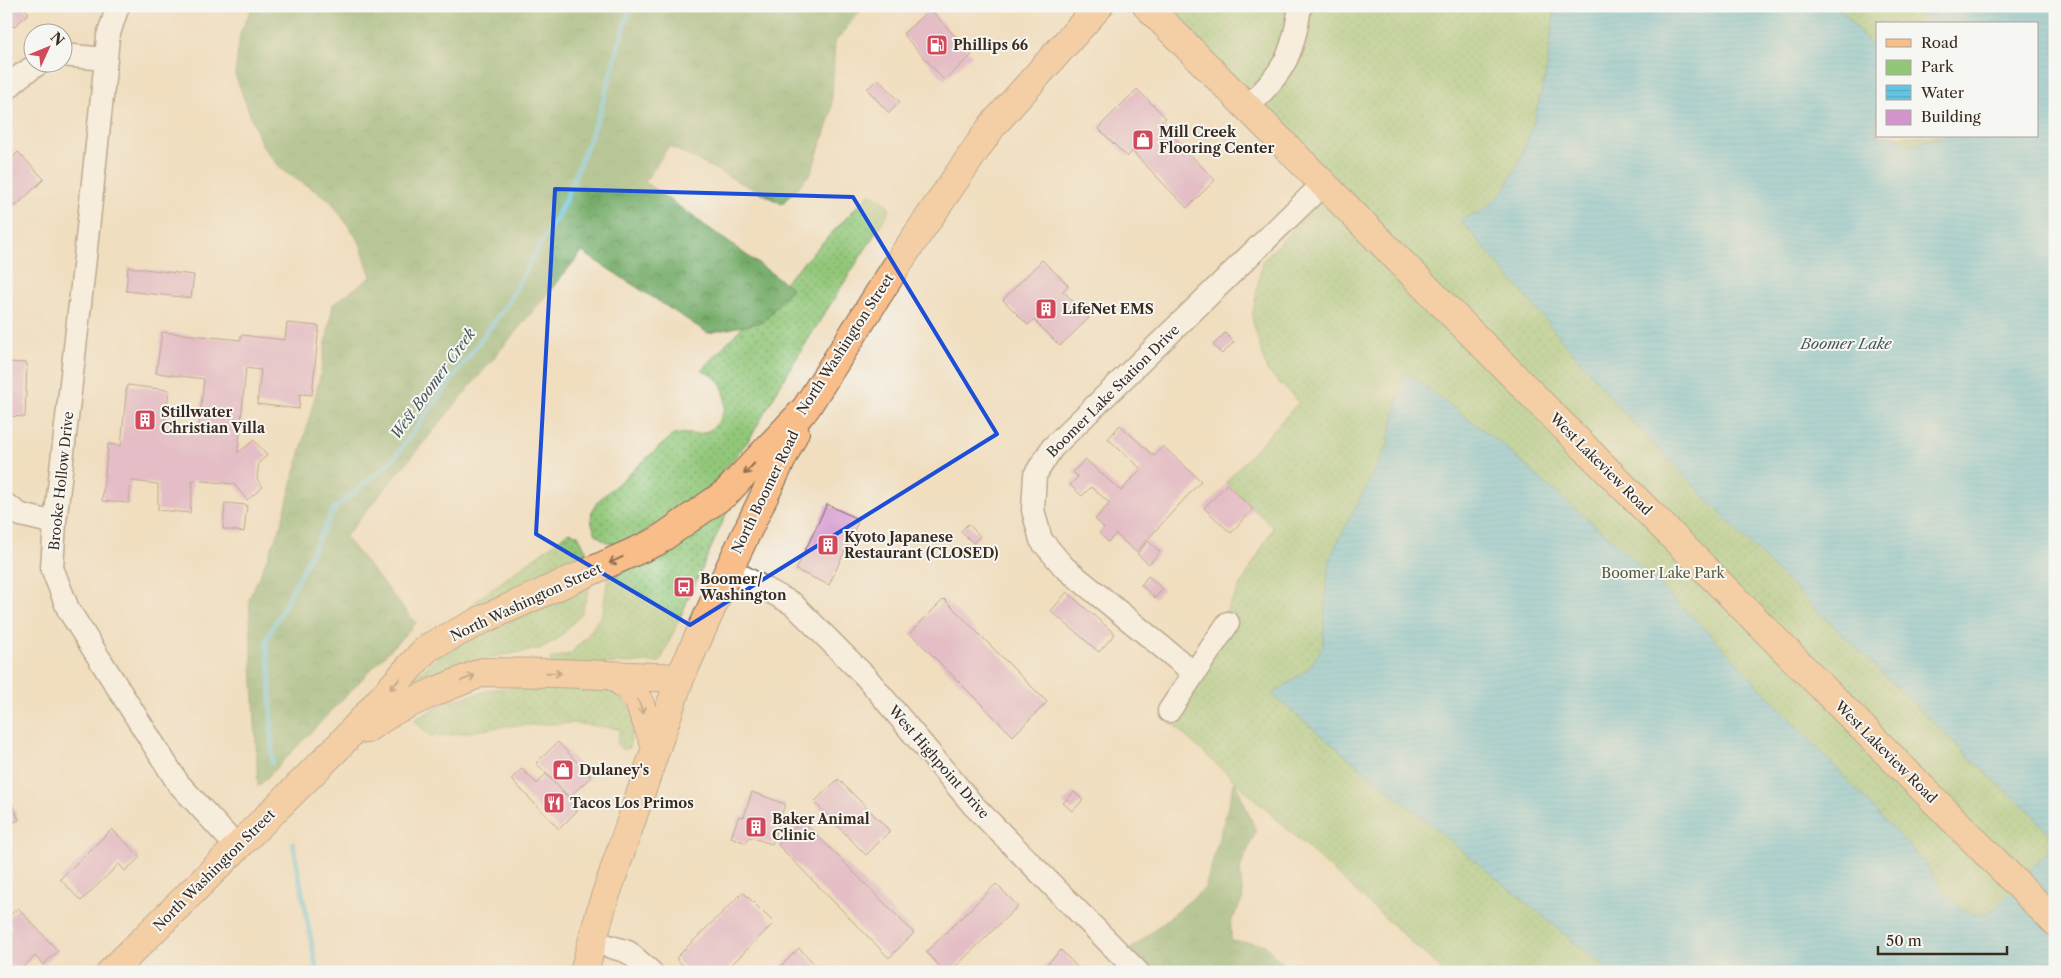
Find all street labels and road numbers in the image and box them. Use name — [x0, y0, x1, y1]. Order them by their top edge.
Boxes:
street label: North Washington Street — [793, 270, 898, 418]
street label: Boomer Lake Station Drive — [1043, 321, 1183, 461]
street label: West Lakeview Road — [1545, 408, 1656, 519]
street label: Brooke Hollow Drive — [45, 410, 77, 551]
street label: North Boomer Road — [727, 427, 803, 557]
street label: North Washington Street — [447, 559, 605, 645]
street label: West Lakeview Road — [1830, 696, 1941, 807]
street label: West Highpoint Drive — [884, 701, 993, 823]
street label: North Washington Street — [149, 805, 279, 935]

